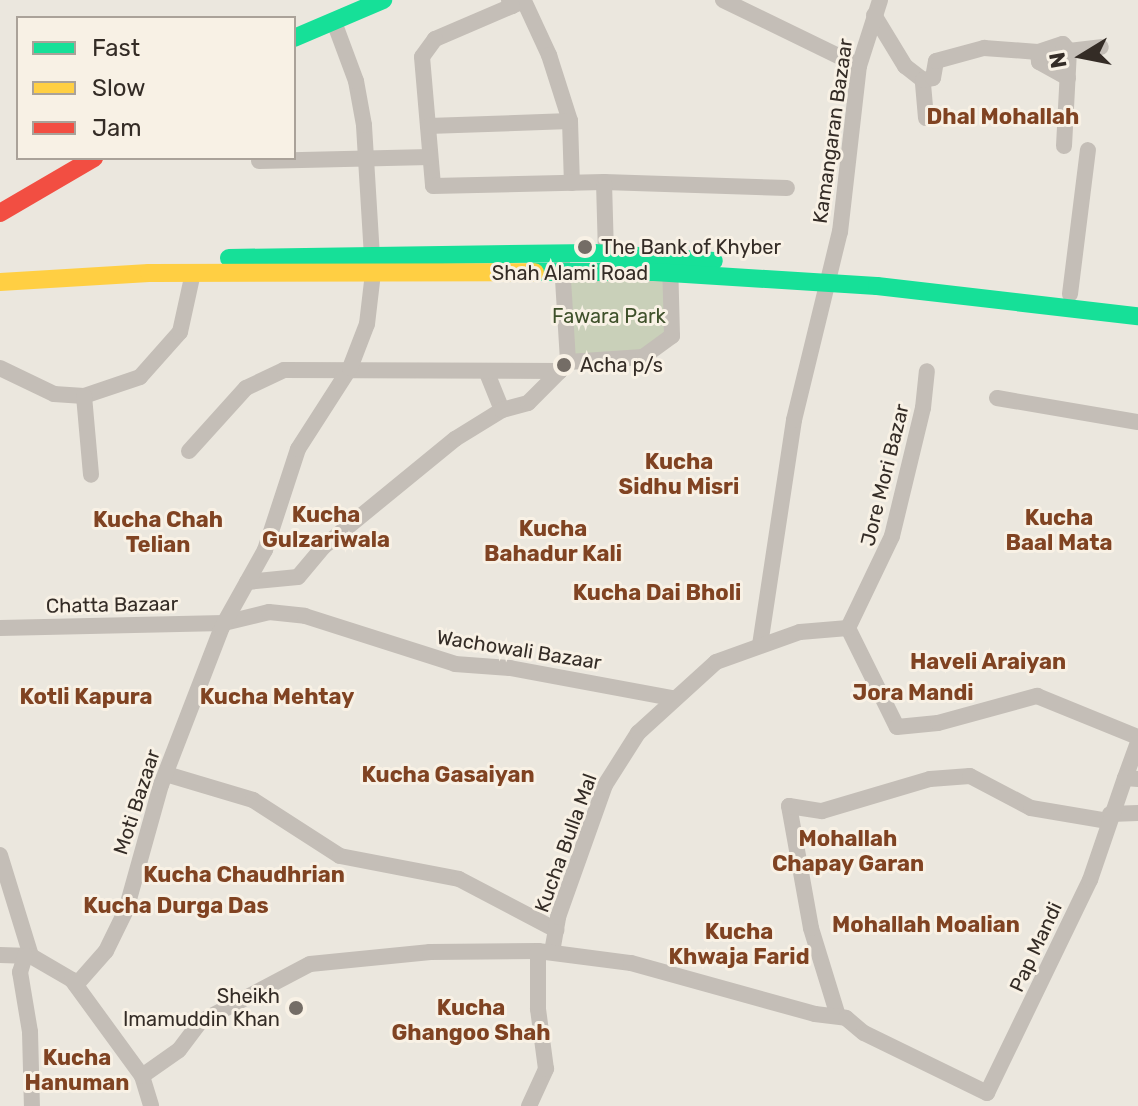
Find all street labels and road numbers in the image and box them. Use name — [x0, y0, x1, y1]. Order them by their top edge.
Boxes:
street label: Kamangaran Bazaar — [808, 37, 858, 225]
street label: Shah Alami Road — [492, 261, 648, 285]
street label: Jore Mori Bazar — [856, 401, 914, 549]
street label: Chatta Bazaar — [46, 592, 178, 618]
street label: Wachowali Bazaar — [435, 625, 603, 675]
street label: Moti Bazaar — [109, 746, 165, 858]
street label: Kucha Bulla Mal — [530, 770, 602, 916]
street label: Pap Mandi — [1005, 898, 1067, 996]

